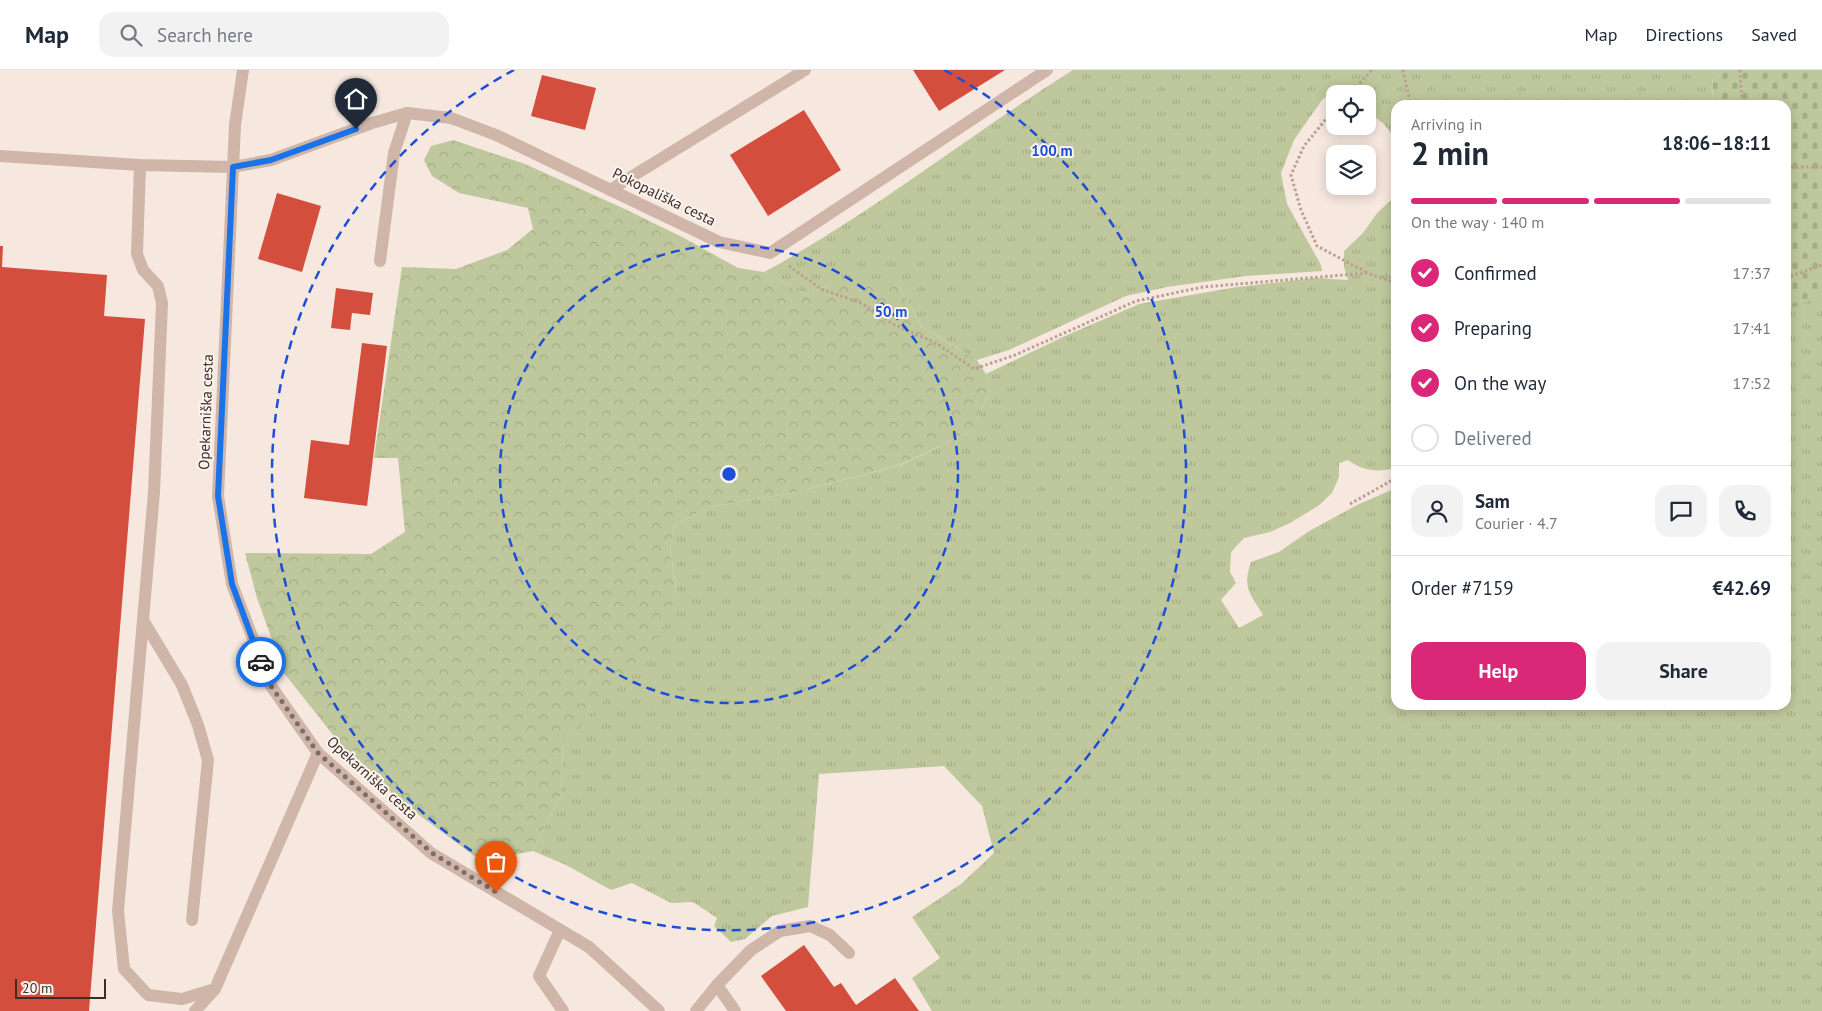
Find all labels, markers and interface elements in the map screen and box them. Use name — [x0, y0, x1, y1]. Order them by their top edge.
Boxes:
search box — [99, 12, 449, 57]
text: Map — [25, 19, 69, 50]
icon: search — [117, 21, 145, 49]
text: Search here — [157, 23, 253, 47]
text: Map — [1585, 23, 1617, 46]
text: Directions — [1645, 23, 1723, 46]
text: Saved — [1751, 23, 1797, 46]
pin — [335, 78, 377, 129]
icon: home — [342, 85, 370, 113]
map controls — [1326, 85, 1376, 195]
button: locate — [1326, 85, 1376, 135]
text: Arriving in — [1411, 114, 1482, 134]
text: 18:06–18:11 — [1662, 131, 1771, 155]
text: 2 min — [1411, 132, 1489, 174]
text: 100 m — [1031, 141, 1073, 160]
button: layers — [1326, 145, 1376, 195]
street label: Pokopališka cesta — [609, 163, 719, 230]
text: On the way · 140 m — [1411, 212, 1544, 232]
icon: check — [1411, 259, 1439, 287]
text: Confirmed — [1454, 261, 1537, 285]
text: 17:37 — [1733, 263, 1771, 283]
text: 50 m — [875, 302, 907, 321]
icon: check — [1411, 314, 1439, 342]
text: Preparing — [1454, 316, 1532, 340]
text: 17:41 — [1733, 318, 1771, 338]
street label: Opekarniška cesta — [194, 354, 217, 470]
icon: check — [1411, 369, 1439, 397]
text: On the way — [1454, 371, 1546, 395]
text: 17:52 — [1733, 373, 1771, 393]
text: Delivered — [1454, 426, 1532, 450]
centre of rings — [720, 465, 738, 483]
button: person — [1411, 485, 1463, 537]
button: chat — [1655, 485, 1707, 537]
button: phone — [1719, 485, 1771, 537]
text: Sam — [1475, 489, 1510, 513]
text: Courier · 4.7 — [1475, 513, 1558, 533]
text: Order #7159 — [1411, 576, 1514, 600]
text: €42.69 — [1712, 576, 1771, 600]
courier — [236, 637, 286, 687]
button: Help — [1411, 642, 1586, 700]
button: Share — [1596, 642, 1771, 700]
icon: car — [247, 648, 275, 676]
street label: Opekarniška cesta — [323, 732, 422, 823]
pin — [475, 841, 517, 892]
icon: bag — [482, 848, 510, 876]
scale bar — [15, 976, 106, 999]
text: 20 m — [22, 979, 52, 997]

